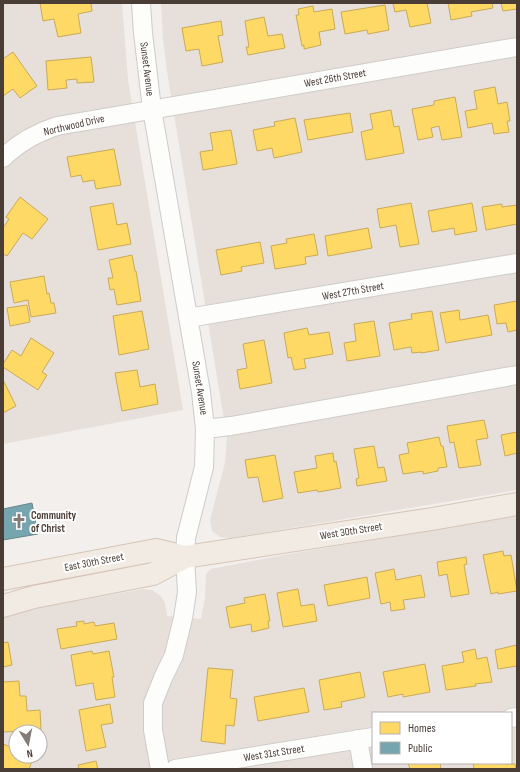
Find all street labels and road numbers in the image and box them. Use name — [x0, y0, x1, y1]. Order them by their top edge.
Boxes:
street label: Sunset Avenue — [137, 41, 157, 97]
street label: West 26th Street — [303, 66, 368, 90]
street label: Northwood Drive — [42, 112, 106, 138]
street label: West 27th Street — [321, 279, 386, 303]
street label: Sunset Avenue — [189, 360, 211, 416]
street label: West 30th Street — [319, 520, 384, 542]
street label: East 30th Street — [63, 550, 125, 574]
street label: West 31st Street — [243, 742, 306, 764]

